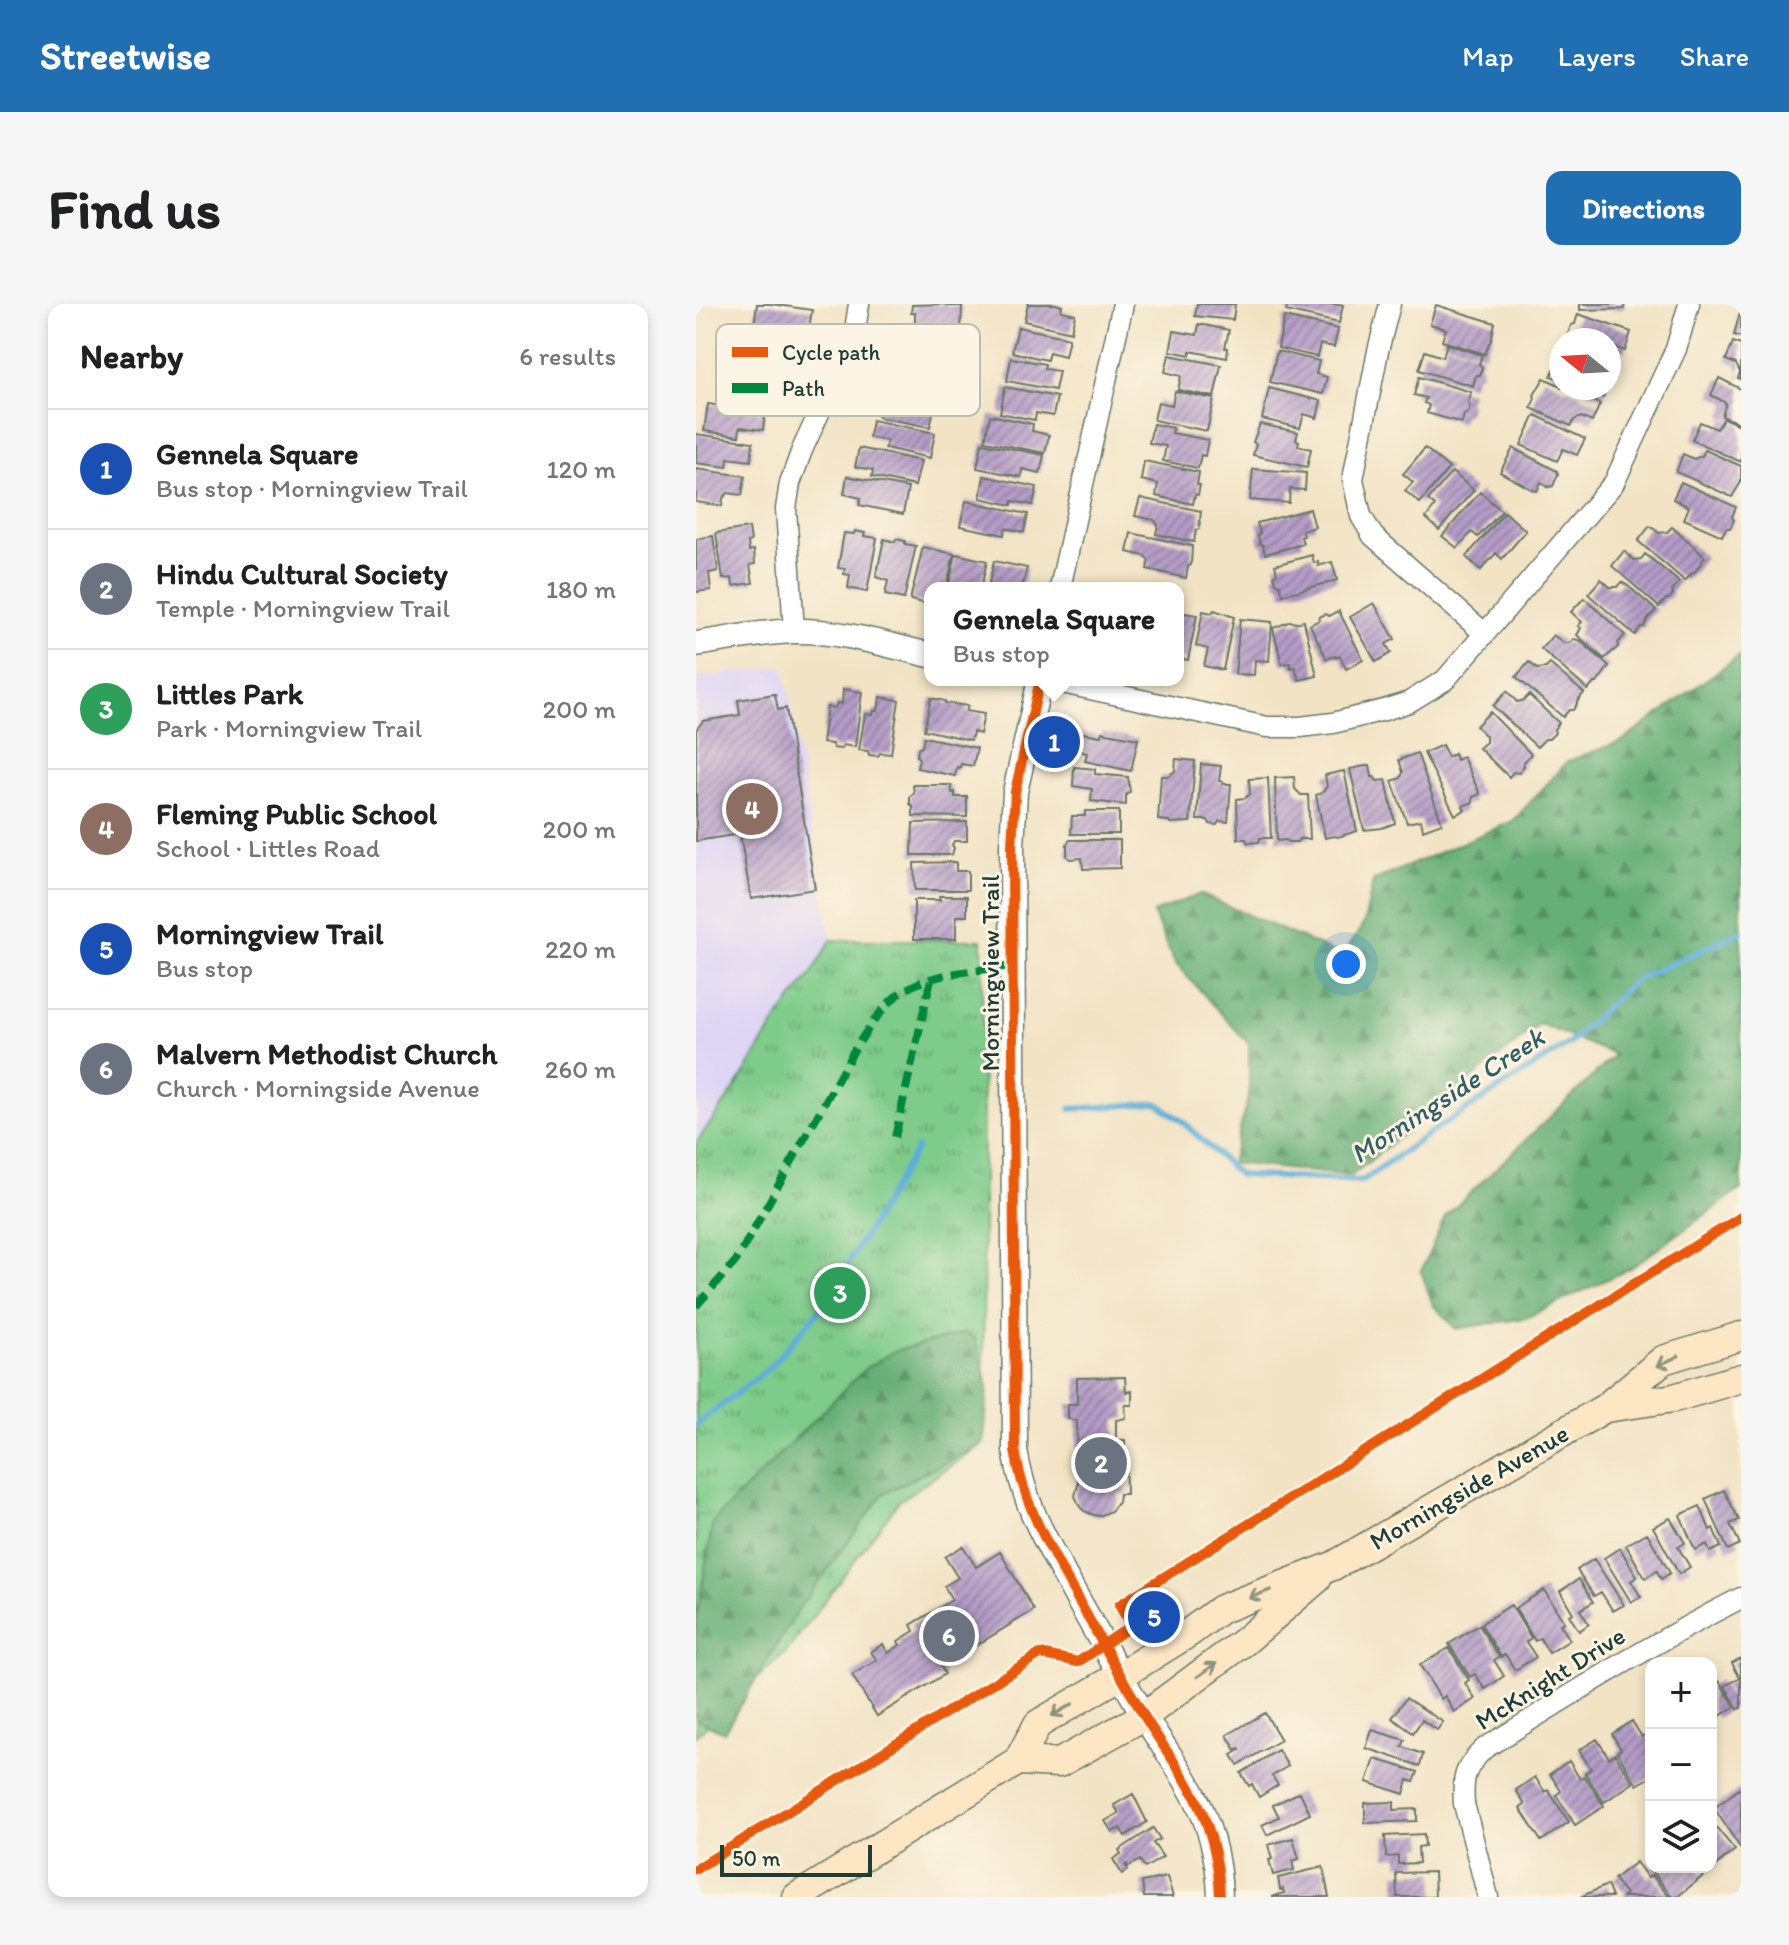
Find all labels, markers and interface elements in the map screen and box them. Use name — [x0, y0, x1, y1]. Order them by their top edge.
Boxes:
text: Streetwise — [40, 33, 211, 79]
text: Map — [1462, 39, 1514, 73]
text: Layers — [1558, 39, 1636, 73]
text: Share — [1680, 39, 1749, 73]
button: Directions — [1546, 171, 1741, 245]
text: Find us — [48, 175, 221, 242]
legend — [716, 324, 980, 416]
north arrow — [1549, 328, 1621, 400]
text: Nearby — [80, 336, 183, 377]
text: Cycle path — [782, 339, 881, 366]
text: 6 results — [519, 340, 616, 372]
text: Path — [782, 375, 825, 402]
text: Gennela Square — [156, 435, 358, 472]
text: 1 — [100, 453, 112, 485]
text: 120 m — [547, 453, 616, 485]
text: Bus stop · Morningview Trail — [156, 472, 468, 504]
text: Hindu Cultural Society — [156, 555, 448, 592]
text: 2 — [99, 573, 113, 605]
text: 180 m — [546, 573, 616, 605]
popup — [924, 582, 1184, 686]
text: Temple · Morningview Trail — [156, 592, 450, 624]
text: Gennela Square — [953, 600, 1155, 637]
text: Bus stop — [953, 637, 1050, 669]
text: Littles Park — [156, 675, 303, 712]
text: 3 — [99, 693, 113, 725]
text: 200 m — [543, 693, 616, 725]
text: Park · Morningview Trail — [156, 712, 422, 744]
pin: 1 — [1028, 712, 1080, 772]
pin: 4 — [726, 779, 778, 839]
text: Fleming Public School — [156, 795, 437, 832]
text: 4 — [98, 813, 114, 845]
text: 200 m — [543, 813, 616, 845]
text: School · Littles Road — [156, 832, 380, 864]
street label: Morningview Trail — [974, 874, 1006, 1072]
text: Morningview Trail — [156, 915, 383, 952]
text: 5 — [99, 933, 113, 965]
text: 220 m — [545, 933, 616, 965]
your location — [1326, 944, 1366, 984]
text: Bus stop — [156, 952, 253, 984]
water label: Morningside Creek — [1344, 1019, 1552, 1170]
text: Malvern Methodist Church — [156, 1035, 497, 1072]
text: 6 — [99, 1053, 113, 1085]
text: 260 m — [545, 1053, 616, 1085]
text: Church · Morningside Avenue — [156, 1072, 480, 1104]
pin: 3 — [814, 1263, 866, 1323]
one-way arrow — [1656, 1354, 1680, 1369]
street label: Morningside Avenue — [1364, 1417, 1574, 1557]
pin: 2 — [1075, 1433, 1127, 1493]
pin: 5 — [1128, 1587, 1180, 1647]
one-way arrow — [1248, 1588, 1273, 1602]
pin: 6 — [923, 1606, 975, 1666]
street label: McKnight Drive — [1469, 1619, 1631, 1737]
map controls — [1645, 1657, 1717, 1873]
button: + — [1645, 1657, 1717, 1729]
one-way arrow — [1196, 1661, 1217, 1678]
one-way arrow — [1051, 1702, 1074, 1718]
button: − — [1645, 1729, 1717, 1801]
button: layers — [1645, 1801, 1717, 1873]
scale bar — [720, 1841, 872, 1877]
text: 50 m — [732, 1845, 781, 1872]

